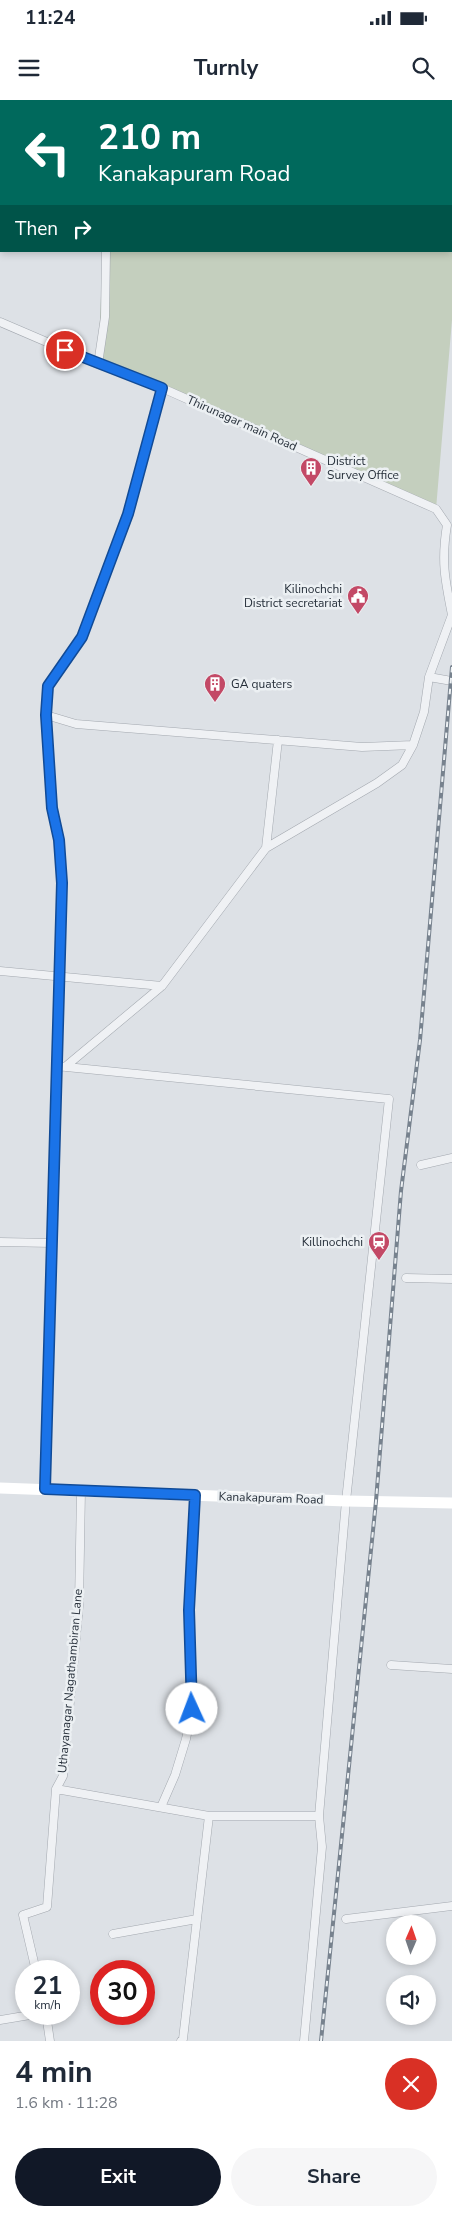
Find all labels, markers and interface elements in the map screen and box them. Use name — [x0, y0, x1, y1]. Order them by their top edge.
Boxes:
text: 11:24 — [25, 5, 75, 31]
text: Turnly — [194, 53, 258, 83]
icon: menu — [15, 54, 43, 82]
icon: search — [409, 54, 437, 82]
text: 210 m — [98, 114, 201, 161]
icon: left — [15, 120, 80, 185]
text: Kanakapuram Road — [98, 159, 290, 189]
icon: right — [68, 215, 96, 243]
text: Then — [15, 216, 58, 242]
pin — [44, 329, 86, 371]
icon: arrive — [51, 336, 79, 364]
street label: Thirunagar main Road — [184, 391, 300, 455]
place label: District Survey Office — [327, 453, 399, 483]
building icon: District Survey Office — [299, 456, 323, 487]
place label: Kilinochchi District secretariat — [244, 581, 343, 611]
public building icon: Kilinochchi District secretariat — [346, 584, 370, 615]
building icon: GA quaters — [203, 672, 227, 703]
place label: GA quaters — [231, 676, 292, 692]
station icon: Killinochchi — [367, 1230, 391, 1261]
place label: Killinochchi — [302, 1234, 363, 1250]
street label: Kanakapuram Road — [218, 1488, 324, 1508]
street label: Uthayanagar Nagathambiran Lane — [54, 1588, 86, 1774]
position arrow — [165, 1682, 217, 1734]
north arrow — [386, 1915, 436, 1965]
map controls — [386, 1915, 436, 2025]
speed limit sign: 30 — [90, 1960, 155, 2025]
text: 21 — [32, 1969, 63, 2003]
button: sound — [386, 1975, 436, 2025]
text: km/h — [34, 1997, 61, 2013]
text: 4 min — [15, 2052, 93, 2093]
button: close — [385, 2058, 437, 2110]
text: 1.6 km · 11:28 — [15, 2092, 118, 2114]
button: Exit — [15, 2148, 221, 2206]
button: Share — [231, 2148, 437, 2206]

